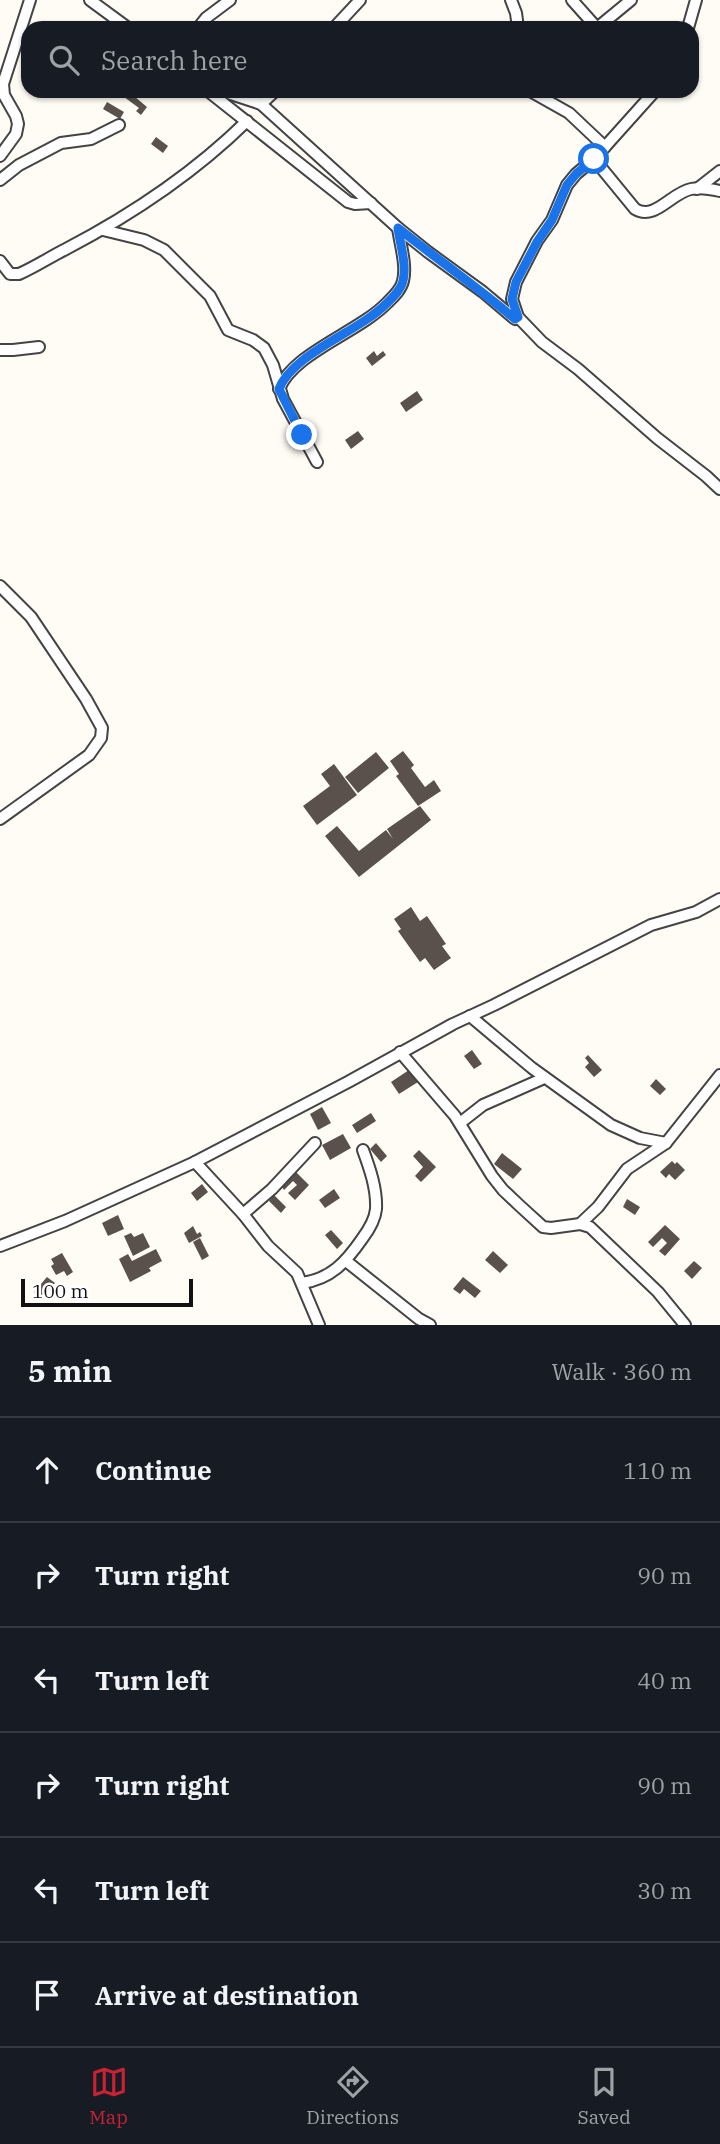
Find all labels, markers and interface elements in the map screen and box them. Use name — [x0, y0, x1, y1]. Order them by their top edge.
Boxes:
search box — [21, 21, 699, 98]
icon: search — [45, 41, 83, 79]
text: Search here — [101, 43, 247, 77]
route start — [578, 143, 609, 174]
route end — [286, 419, 317, 450]
scale bar — [21, 1276, 192, 1308]
text: 100 m — [32, 1279, 89, 1303]
text: 5 min — [28, 1351, 112, 1390]
text: Walk · 360 m — [551, 1356, 692, 1386]
icon: ahead — [28, 1451, 66, 1489]
text: Continue — [95, 1453, 212, 1487]
text: 110 m — [623, 1455, 692, 1485]
icon: right — [28, 1556, 66, 1594]
text: Turn right — [95, 1558, 229, 1592]
text: 90 m — [637, 1560, 692, 1590]
icon: left — [28, 1661, 66, 1699]
text: Turn left — [95, 1663, 209, 1697]
text: 40 m — [637, 1665, 692, 1695]
icon: right — [28, 1766, 66, 1804]
text: Turn right — [95, 1768, 229, 1802]
text: 90 m — [637, 1770, 692, 1800]
icon: left — [28, 1871, 66, 1909]
text: Turn left — [95, 1873, 209, 1907]
text: 30 m — [637, 1875, 692, 1905]
icon: arrive — [28, 1976, 66, 2014]
text: Arrive at destination — [95, 1978, 359, 2012]
tab: Map — [89, 2063, 128, 2129]
tab: Directions — [306, 2063, 399, 2129]
tab: Saved — [578, 2063, 631, 2129]

